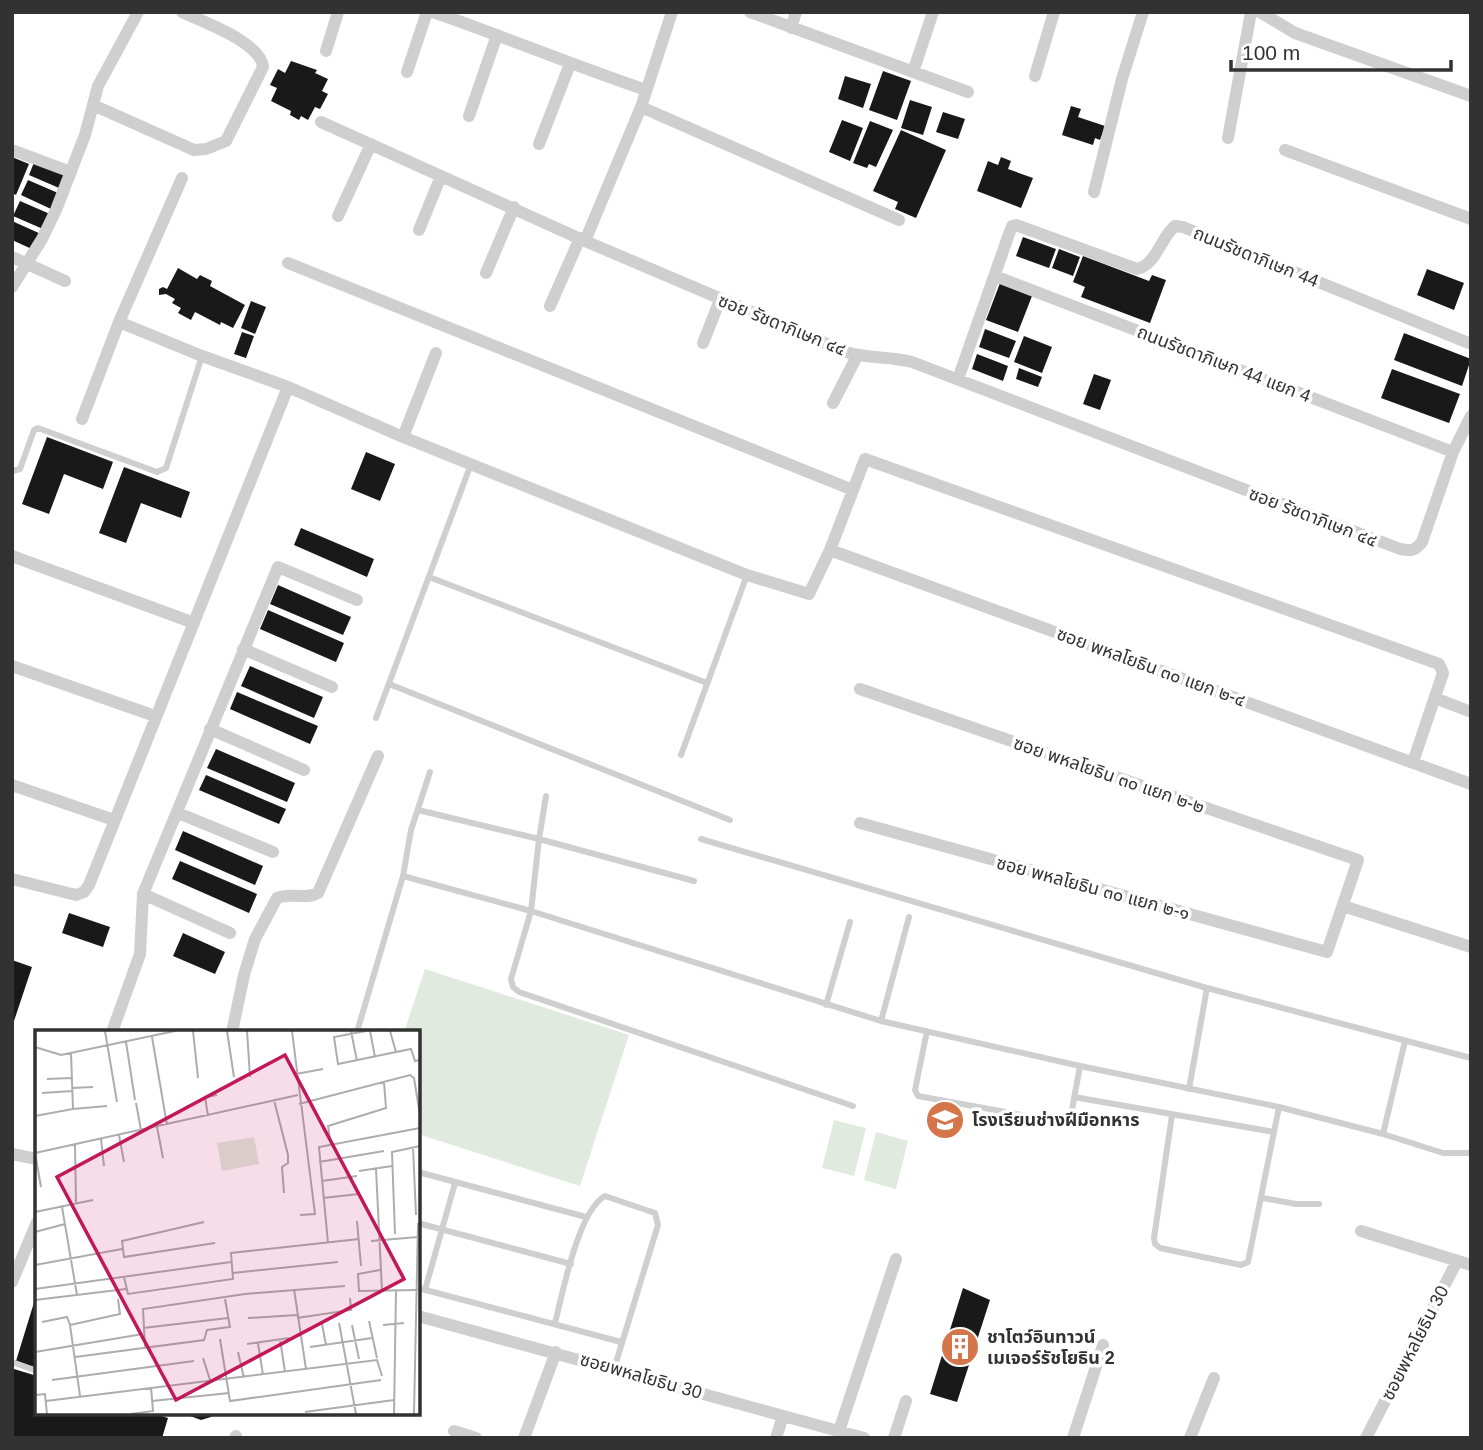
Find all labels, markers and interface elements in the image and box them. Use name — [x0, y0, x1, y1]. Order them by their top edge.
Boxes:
scale bar — [1231, 28, 1452, 72]
text: 100 m — [1242, 41, 1300, 64]
street label: ถนนรัชดาภิเษก 44 — [1190, 223, 1322, 291]
street label: ซอย รัชดาภิเษก ๔๔ — [715, 290, 849, 360]
street label: ถนนรัชดาภิเษก 44 แยก 4 — [1134, 322, 1314, 406]
street label: ซอย รัชดาภิเษก ๔๔ — [1246, 483, 1380, 551]
street label: ซอย พหลโยธิน ๓๐ แยก ๒-๔ — [1054, 624, 1248, 710]
street label: ซอย พหลโยธิน ๓๐ แยก ๒-๒ — [1011, 733, 1207, 817]
street label: ซอย พหลโยธิน ๓๐ แยก ๒-๑ — [994, 853, 1192, 923]
inset map — [35, 1030, 420, 1415]
school or university icon: โรงเรียนช่างฝีมือทหาร — [924, 1099, 966, 1141]
place label: โรงเรียนช่างฝีมือทหาร — [972, 1110, 1139, 1130]
street label: ซอยพหลโยธิน 30 — [1378, 1282, 1452, 1404]
building icon: ชาโตว์อินทาวน์ เมเจอร์รัชโยธิน 2 — [939, 1326, 981, 1368]
place label: ชาโตว์อินทาวน์ เมเจอร์รัชโยธิน 2 — [987, 1327, 1115, 1368]
street label: ซอยพหลโยธิน 30 — [578, 1349, 704, 1403]

